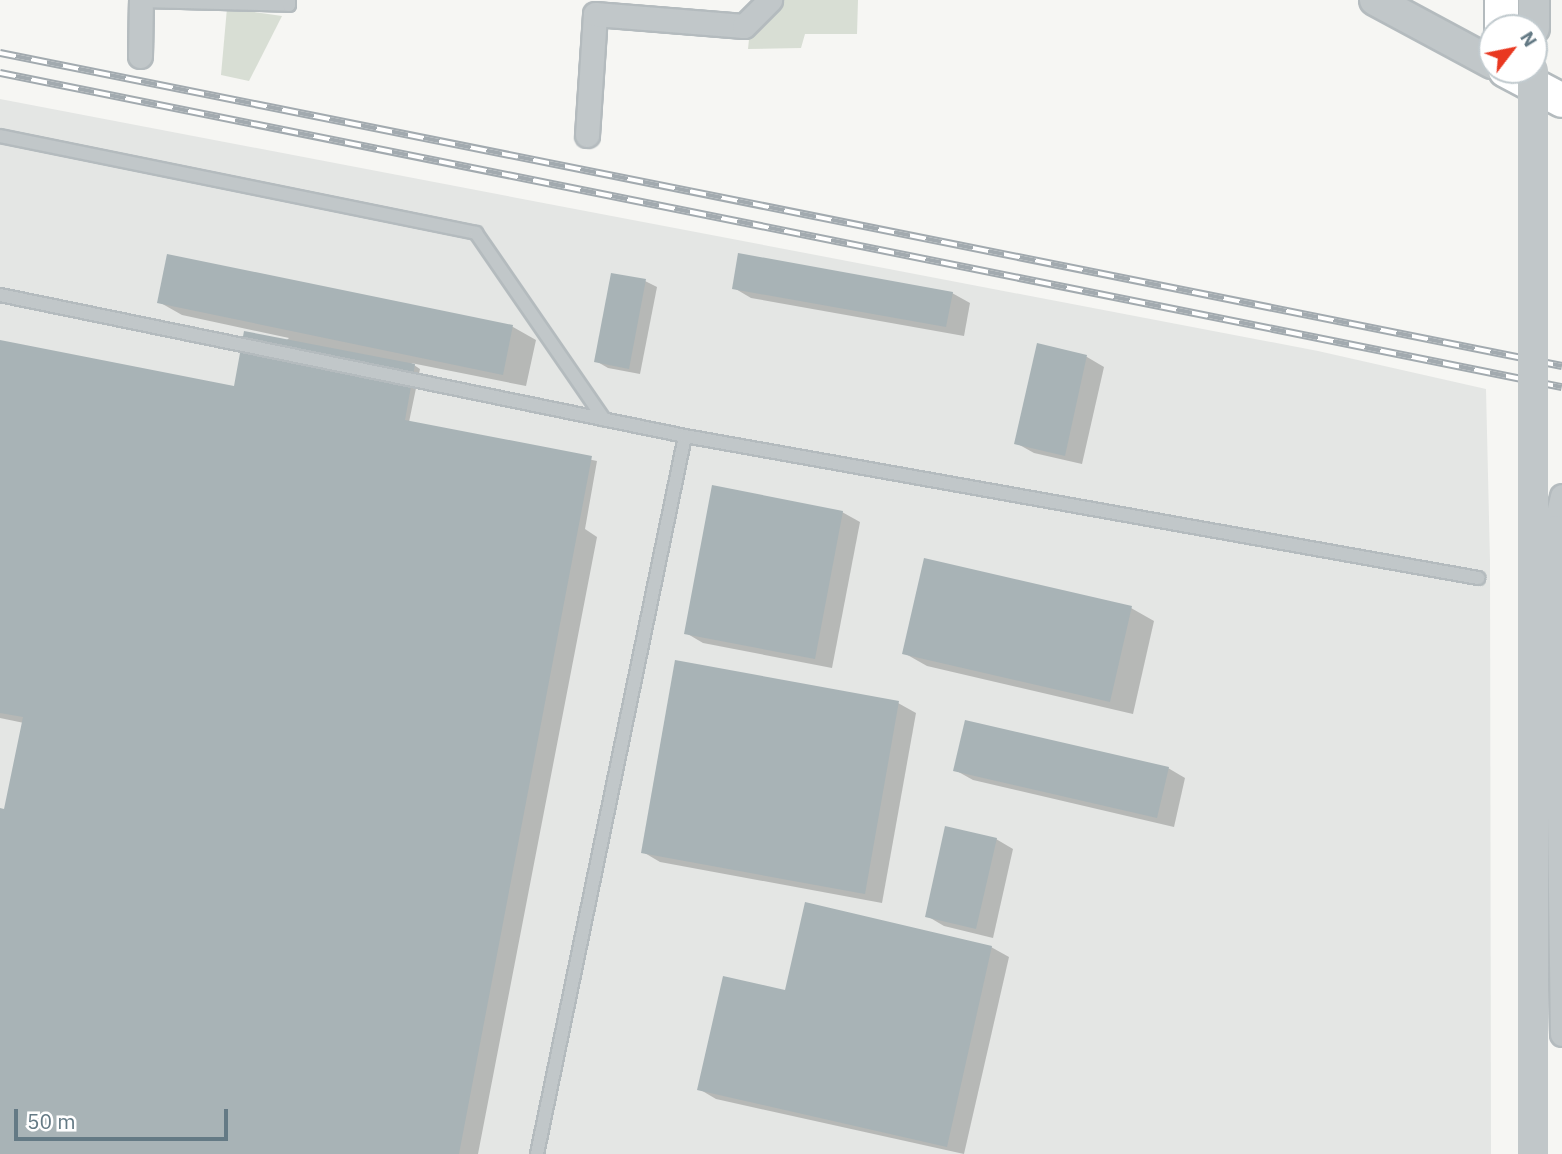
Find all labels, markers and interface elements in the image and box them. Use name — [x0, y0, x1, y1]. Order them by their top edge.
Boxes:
north arrow — [1478, 14, 1548, 84]
text: N — [1515, 27, 1543, 51]
scale bar — [18, 1094, 231, 1138]
text: 50 m — [27, 1107, 76, 1135]

